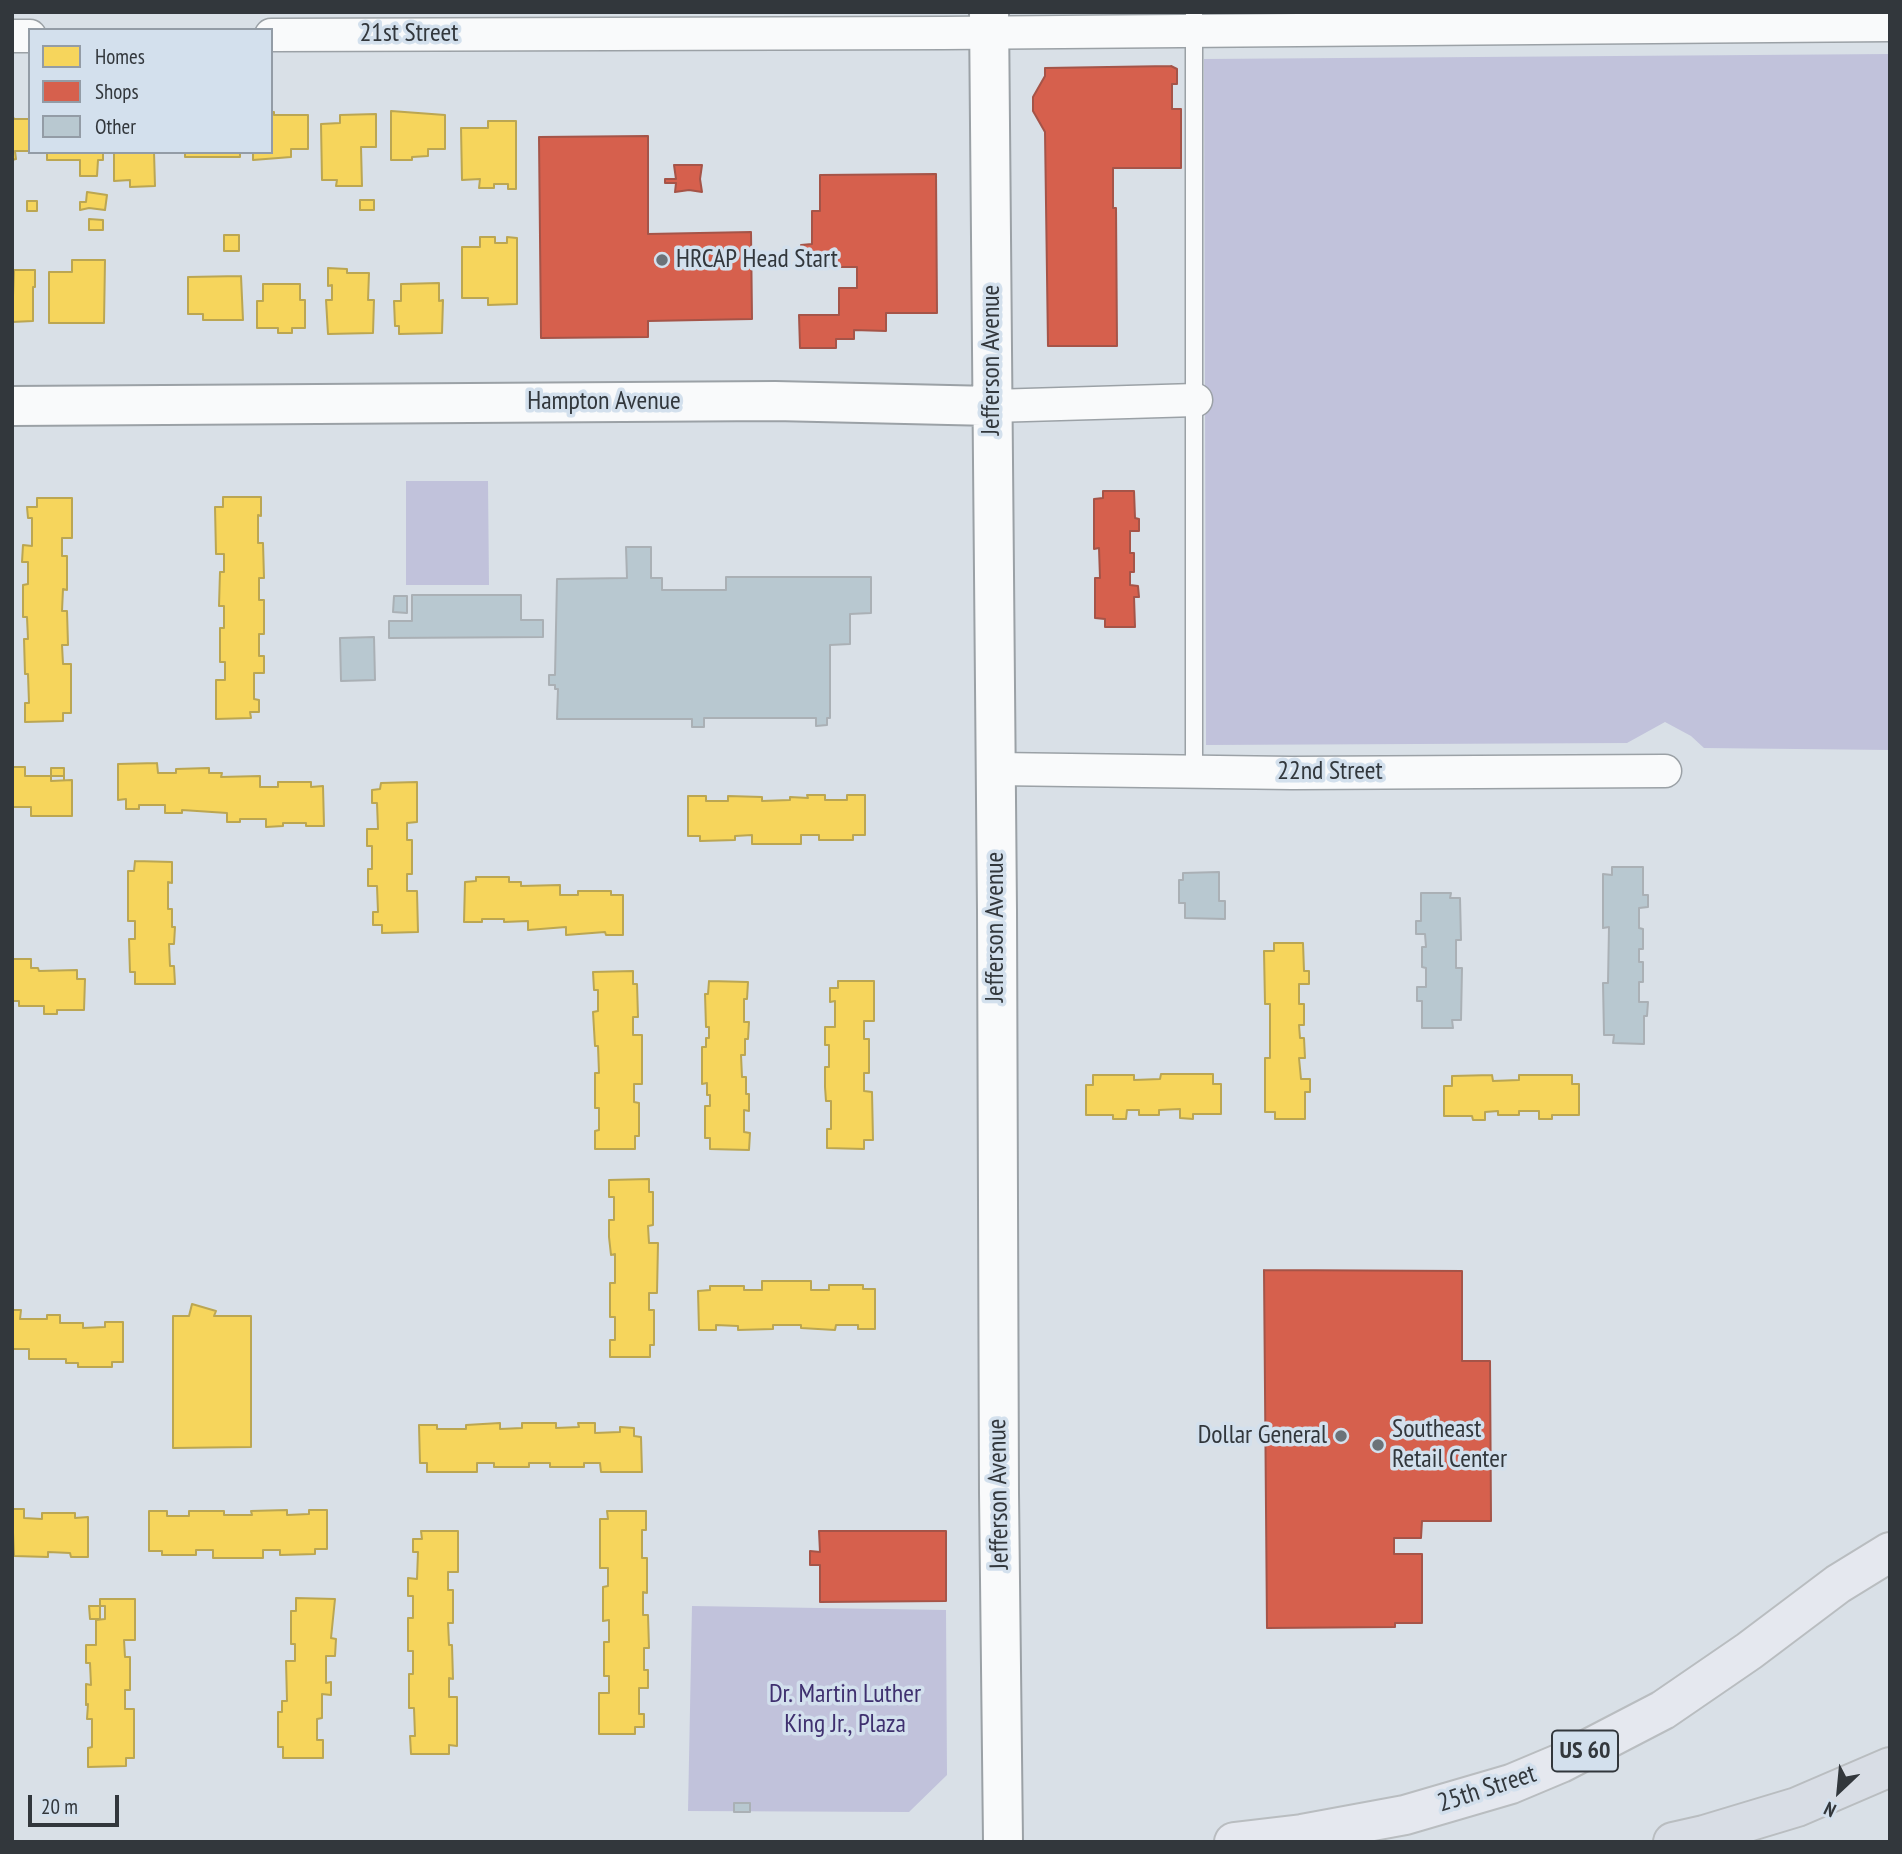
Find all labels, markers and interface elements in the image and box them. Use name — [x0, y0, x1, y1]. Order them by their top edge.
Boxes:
street label: 21st Street — [360, 18, 458, 50]
legend — [28, 28, 273, 154]
text: Homes — [95, 43, 145, 70]
text: Shops — [95, 78, 139, 105]
text: Other — [95, 113, 136, 140]
place label: HRCAP Head Start — [676, 244, 838, 276]
marker: HRCAP Head Start — [654, 252, 670, 268]
street label: Jefferson Avenue — [976, 285, 1008, 435]
street label: Hampton Avenue — [527, 386, 681, 418]
street label: 22nd Street — [1277, 756, 1383, 788]
street label: Jefferson Avenue — [980, 852, 1012, 1002]
place label: Southeast Retail Center — [1392, 1414, 1507, 1476]
street label: Jefferson Avenue — [982, 1418, 1016, 1570]
place label: Dollar General — [1198, 1420, 1327, 1452]
marker: Dollar General — [1333, 1428, 1349, 1444]
marker: Southeast Retail Center — [1370, 1437, 1386, 1453]
park label: Dr. Martin Luther King Jr., Plaza — [769, 1679, 921, 1740]
road number: US 60 — [1552, 1730, 1618, 1772]
north arrow — [1804, 1756, 1874, 1826]
street label: 25th Street — [1434, 1759, 1540, 1819]
scale bar — [32, 1780, 122, 1824]
text: 20 m — [41, 1793, 78, 1820]
text: N — [1820, 1797, 1840, 1823]

